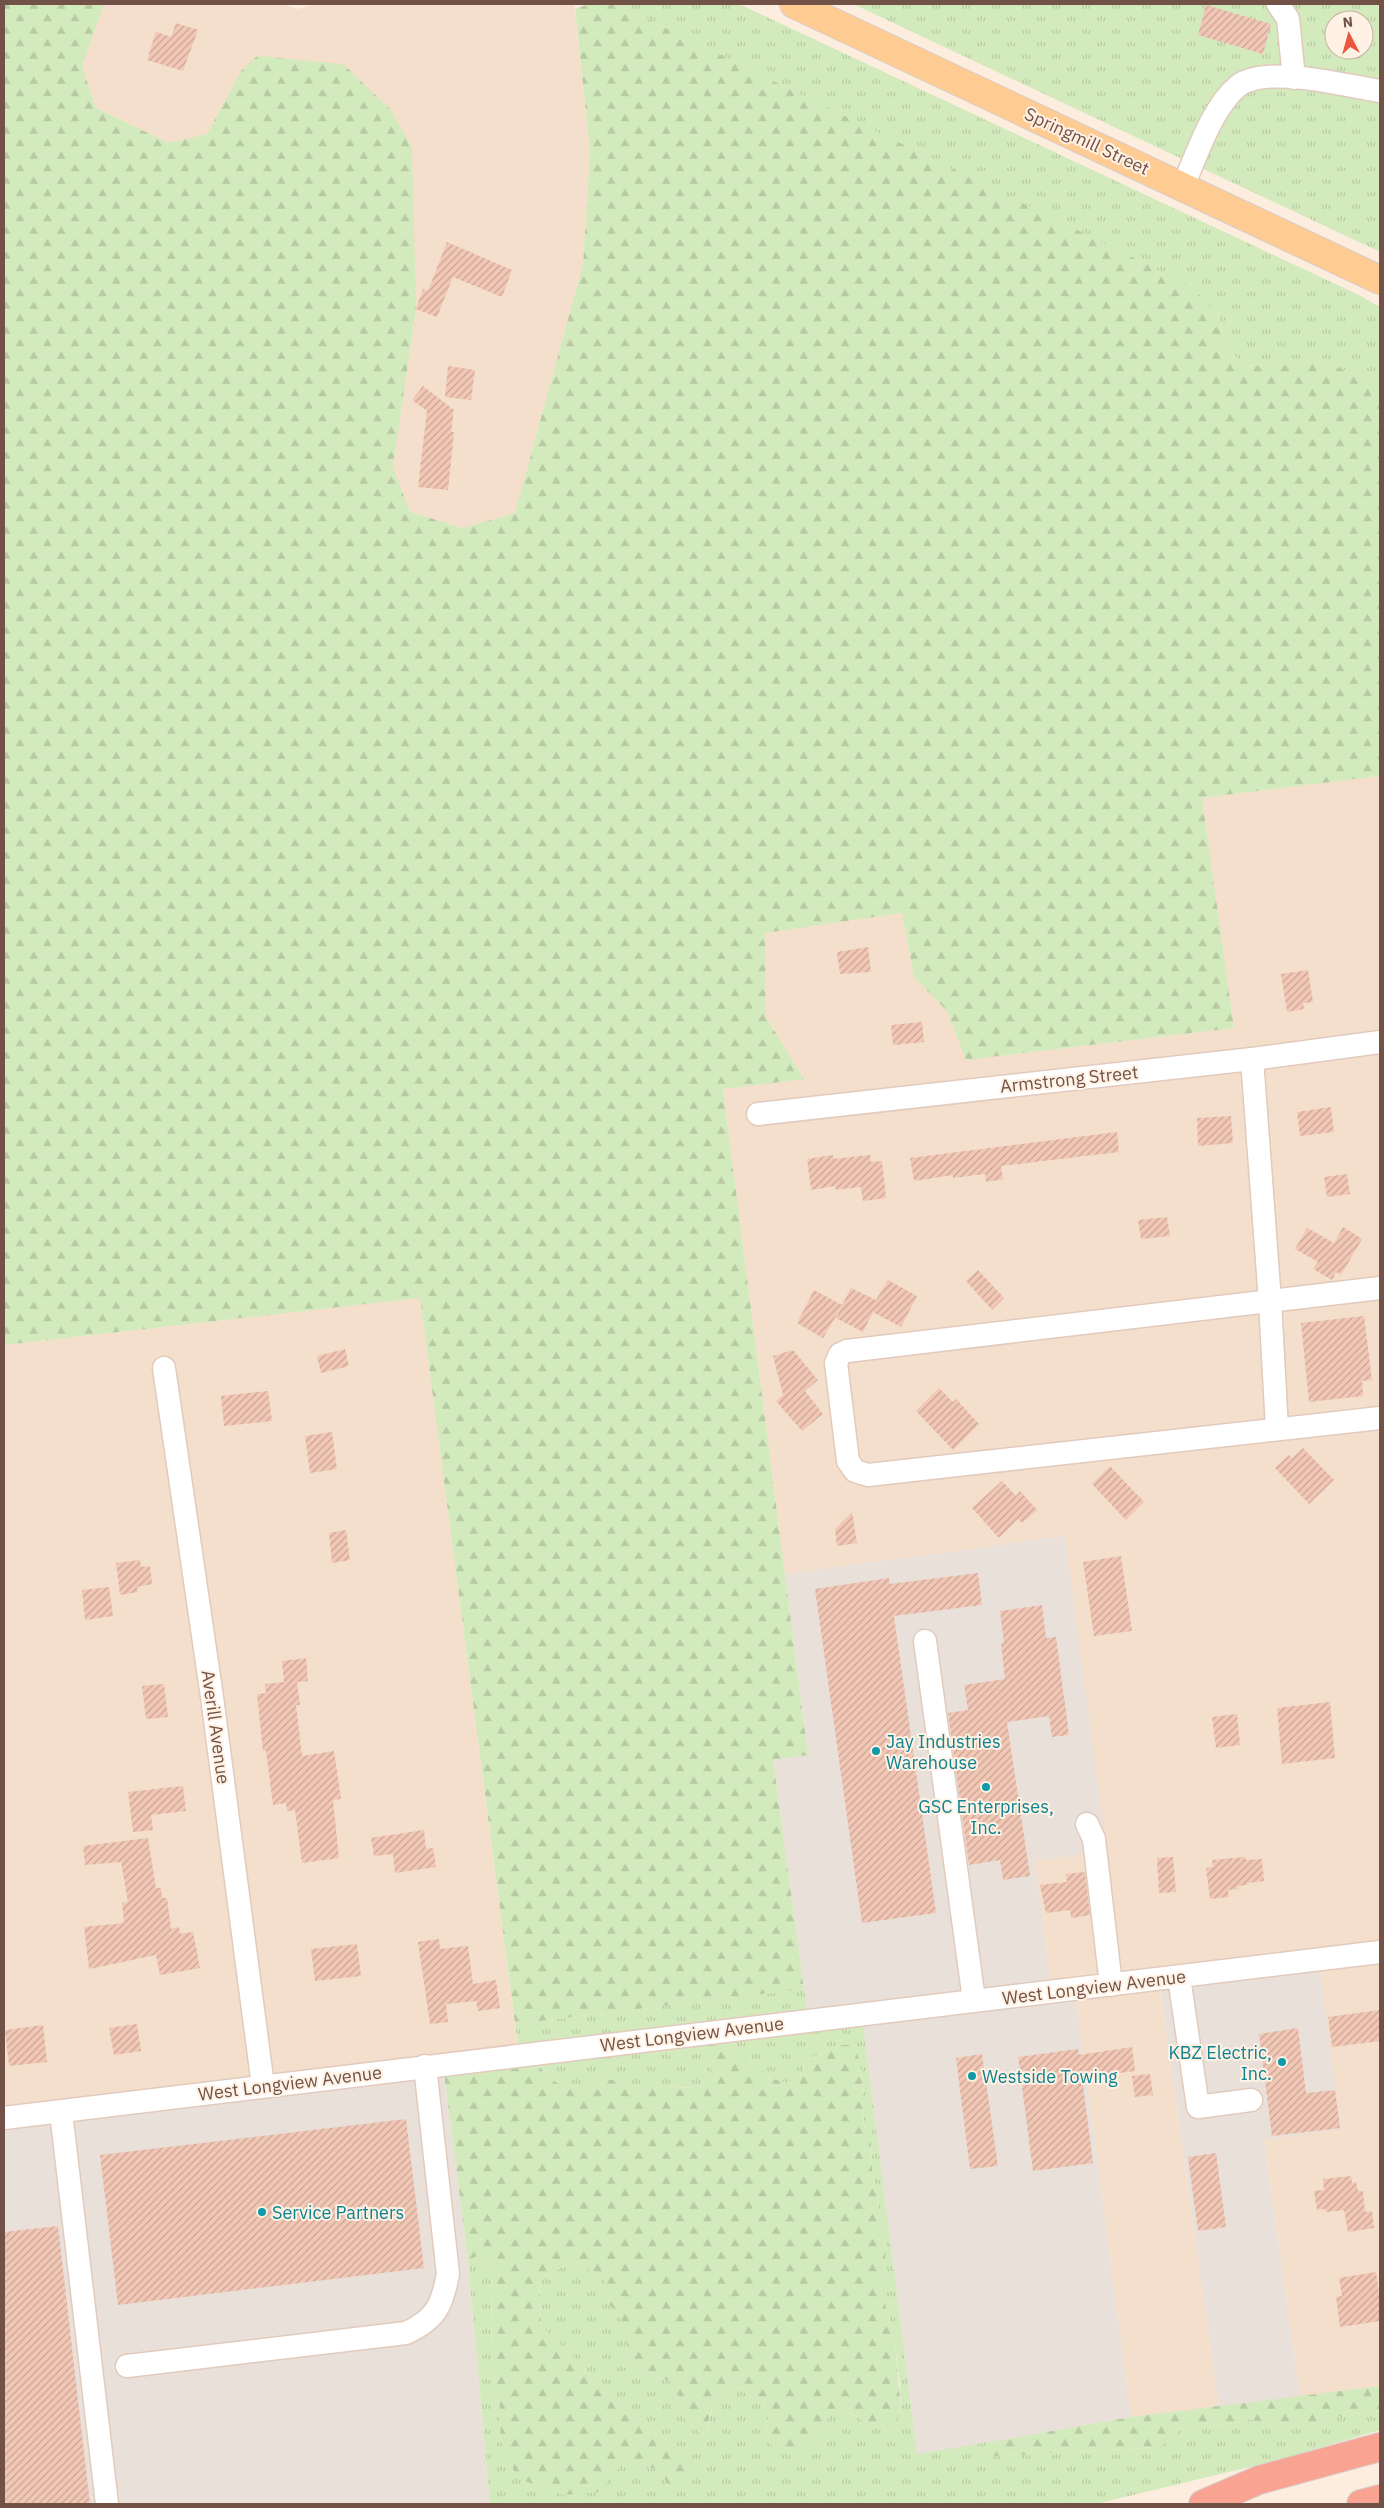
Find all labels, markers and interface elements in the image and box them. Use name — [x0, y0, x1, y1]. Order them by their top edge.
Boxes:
north arrow — [1324, 10, 1374, 60]
text: N — [1342, 13, 1354, 32]
street label: Springmill Street — [1021, 102, 1153, 180]
street label: Armstrong Street — [999, 1060, 1139, 1098]
street label: Averill Avenue — [197, 1668, 235, 1786]
place label: Jay Industries Warehouse — [886, 1730, 1001, 1774]
marker: Jay Industries Warehouse — [870, 1745, 882, 1757]
marker: GSC Enterprises, Inc. — [980, 1781, 992, 1793]
place label: GSC Enterprises, Inc. — [918, 1795, 1054, 1839]
street label: West Longview Avenue — [1001, 1964, 1187, 2010]
street label: West Longview Avenue — [599, 2011, 785, 2057]
place label: KBZ Electric, Inc. — [1168, 2041, 1272, 2085]
marker: KBZ Electric, Inc. — [1276, 2056, 1288, 2068]
street label: West Longview Avenue — [197, 2060, 383, 2106]
place label: Westside Towing — [982, 2065, 1118, 2088]
marker: Westside Towing — [966, 2070, 978, 2082]
place label: Service Partners — [272, 2201, 404, 2224]
marker: Service Partners — [256, 2206, 268, 2218]

